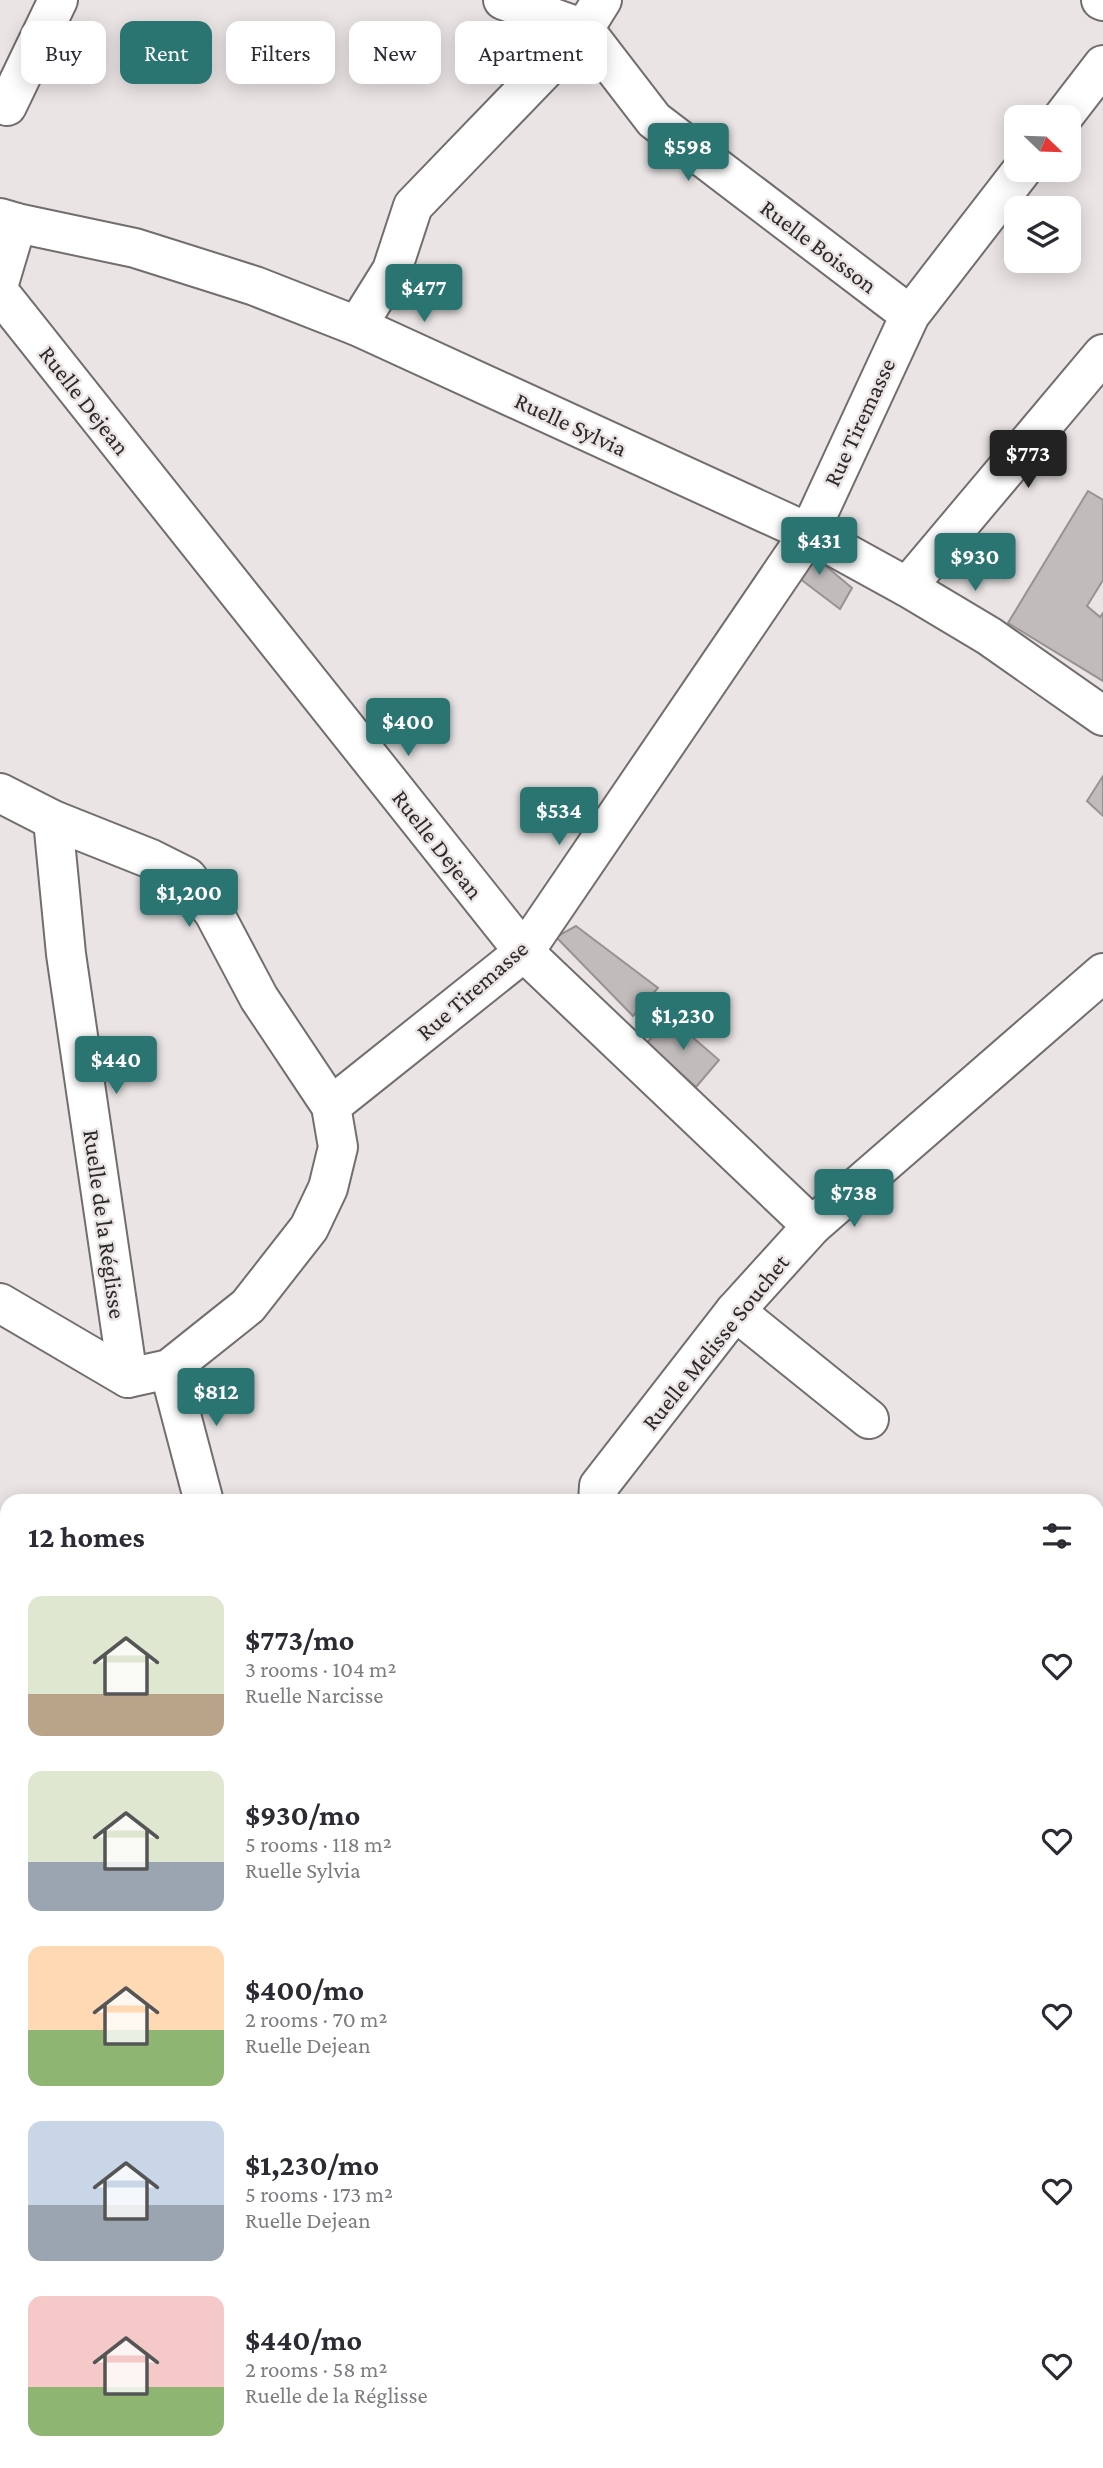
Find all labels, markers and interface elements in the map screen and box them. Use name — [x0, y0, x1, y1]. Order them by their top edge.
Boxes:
chip: Buy — [21, 21, 106, 84]
chip: Rent — [120, 21, 212, 84]
chip: Filters — [226, 21, 335, 84]
chip: New — [349, 21, 441, 84]
chip: Apartment — [455, 21, 607, 84]
north arrow — [1004, 105, 1082, 182]
map controls — [1004, 105, 1081, 273]
pin: $598 — [647, 124, 729, 183]
text: $598 — [664, 133, 712, 159]
street label: Ruelle Boisson — [755, 193, 883, 299]
button: layers — [1004, 196, 1081, 273]
pin: $477 — [383, 264, 465, 324]
text: $477 — [401, 274, 447, 300]
street label: Ruelle Dejean — [34, 340, 136, 460]
street label: Rue Tiremasse — [818, 354, 900, 490]
street label: Ruelle Sylvia — [511, 386, 631, 462]
pin: $773 — [987, 430, 1069, 490]
text: $773 — [1006, 440, 1050, 466]
pin: $431 — [778, 518, 860, 577]
text: $431 — [797, 527, 841, 553]
pin: $930 — [934, 534, 1016, 593]
text: $930 — [951, 543, 999, 569]
pin: $400 — [367, 698, 449, 758]
text: $400 — [382, 708, 434, 734]
street label: Ruelle Dejean — [387, 784, 489, 904]
pin: $534 — [518, 788, 600, 847]
text: $534 — [536, 797, 582, 823]
pin: $1,200 — [132, 870, 246, 929]
text: $1,200 — [156, 879, 222, 905]
street label: Rue Tiremasse — [411, 934, 533, 1046]
pin: $1,230 — [626, 992, 740, 1052]
text: $1,230 — [651, 1002, 715, 1028]
pin: $440 — [75, 1036, 157, 1096]
text: $440 — [91, 1046, 141, 1072]
street label: Ruelle de la Réglisse — [78, 1128, 132, 1320]
pin: $738 — [813, 1170, 895, 1229]
text: $738 — [830, 1179, 878, 1205]
street label: Ruelle Melisse Souchet — [636, 1248, 795, 1435]
pin: $812 — [175, 1368, 257, 1428]
text: $812 — [193, 1378, 239, 1404]
icon: filters — [1038, 1517, 1076, 1555]
text: 12 homes — [28, 1520, 145, 1553]
text: $773/mo — [245, 1623, 354, 1656]
icon: home — [84, 1624, 168, 1708]
icon: heart — [1038, 1647, 1076, 1685]
text: 3 rooms · 104 m² — [245, 1656, 397, 1682]
text: Ruelle Narcisse — [245, 1682, 383, 1708]
text: $930/mo — [245, 1798, 360, 1831]
icon: home — [84, 1799, 168, 1883]
icon: heart — [1038, 1822, 1076, 1860]
text: 5 rooms · 118 m² — [245, 1831, 392, 1857]
text: Ruelle Sylvia — [245, 1857, 361, 1883]
text: $400/mo — [245, 1973, 364, 2006]
icon: home — [84, 1974, 168, 2058]
icon: heart — [1038, 1997, 1076, 2035]
text: 2 rooms · 70 m² — [245, 2006, 388, 2032]
text: Ruelle Dejean — [245, 2032, 371, 2058]
text: $1,230/mo — [245, 2148, 379, 2181]
icon: home — [84, 2149, 168, 2233]
icon: heart — [1038, 2172, 1076, 2210]
text: 5 rooms · 173 m² — [245, 2181, 393, 2207]
text: Ruelle Dejean — [245, 2207, 371, 2233]
text: $440/mo — [245, 2323, 362, 2356]
icon: home — [84, 2324, 168, 2408]
icon: heart — [1038, 2347, 1076, 2385]
text: 2 rooms · 58 m² — [245, 2356, 387, 2382]
text: Ruelle de la Réglisse — [245, 2382, 428, 2408]

